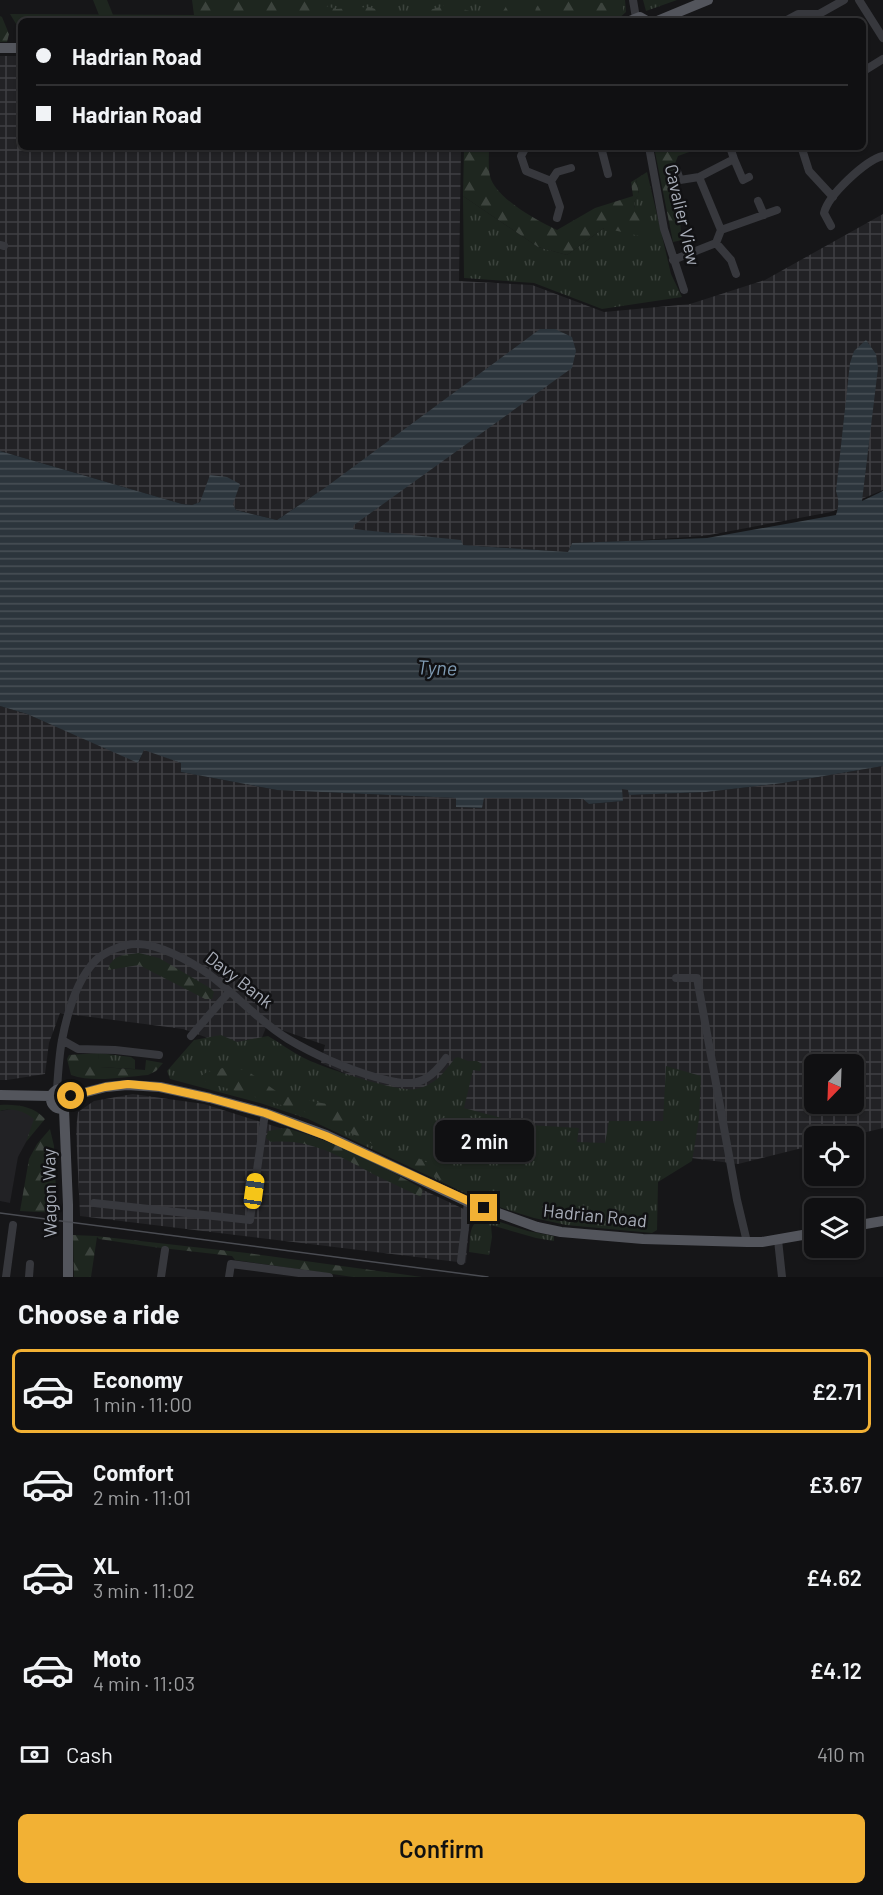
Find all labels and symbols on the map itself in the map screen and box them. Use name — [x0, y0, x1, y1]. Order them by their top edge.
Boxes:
street label: Cavalier View — [661, 162, 705, 268]
water label: Tyne — [417, 654, 457, 680]
street label: Davy Bank — [201, 946, 278, 1012]
north arrow — [804, 1054, 864, 1114]
route start — [57, 1082, 84, 1109]
callout: 2 min — [434, 1121, 534, 1163]
street label: Wagon Way — [37, 1148, 61, 1238]
car — [243, 1172, 265, 1210]
route end — [470, 1194, 497, 1221]
street label: Hadrian Road — [542, 1199, 648, 1231]

